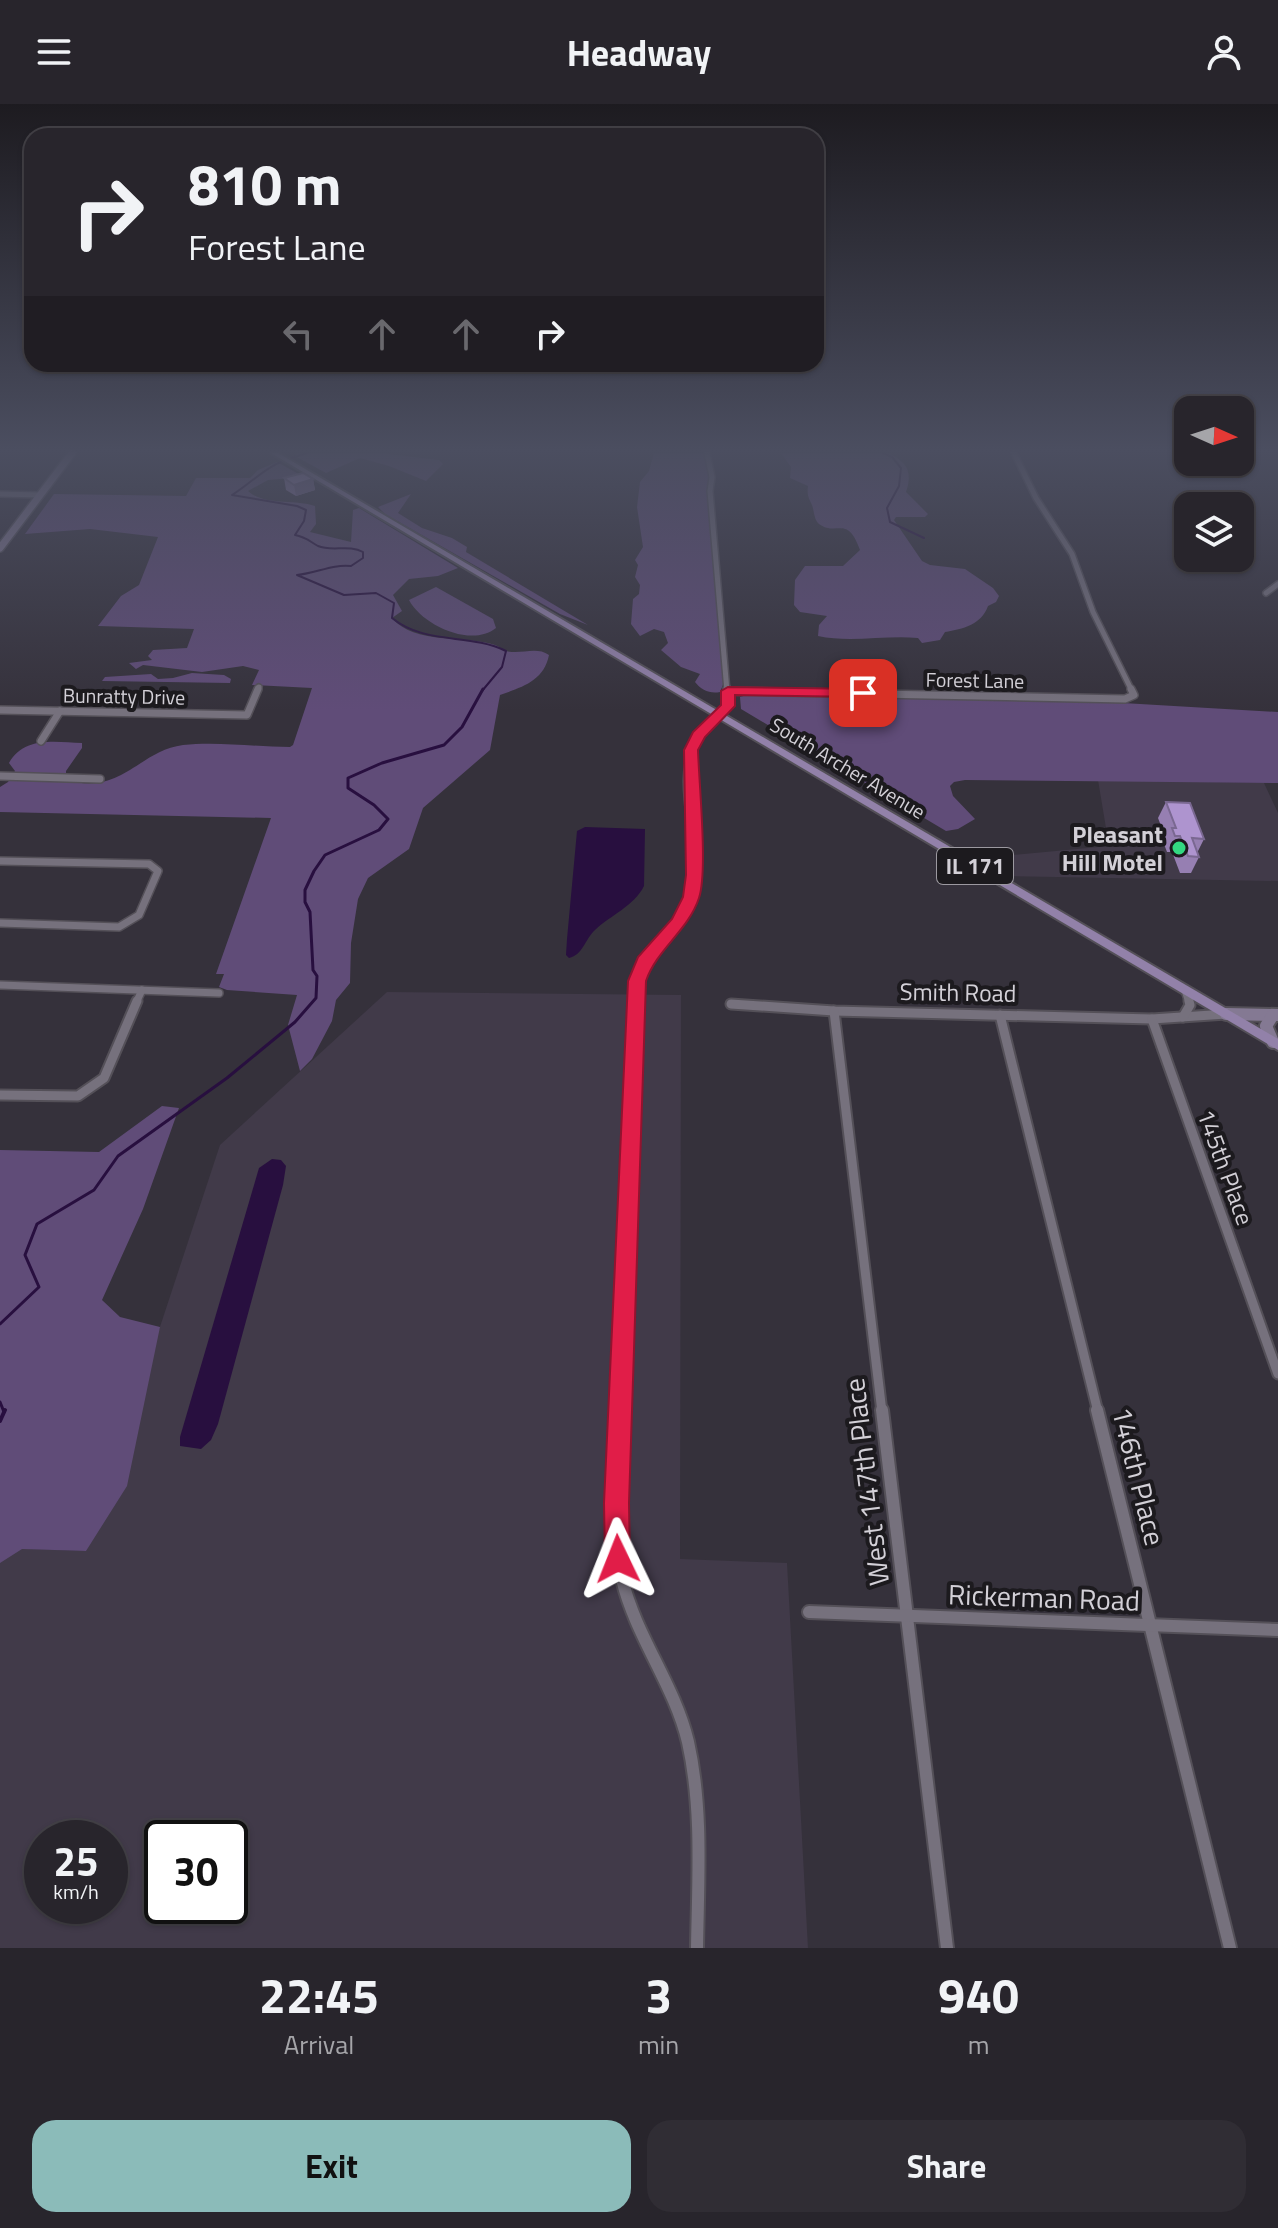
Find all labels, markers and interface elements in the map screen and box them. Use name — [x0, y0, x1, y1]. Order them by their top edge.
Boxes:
text: Headway — [567, 25, 711, 80]
icon: menu — [32, 30, 76, 74]
icon: person — [1202, 30, 1246, 74]
text: 810 m — [188, 142, 341, 227]
icon: right — [56, 160, 160, 264]
text: Forest Lane — [188, 219, 366, 274]
icon: left — [276, 312, 320, 356]
icon: ahead — [360, 312, 404, 356]
icon: ahead — [444, 312, 488, 356]
icon: right — [528, 312, 572, 356]
north arrow — [1174, 396, 1254, 476]
map controls — [1174, 396, 1254, 572]
button: layers — [1174, 492, 1254, 572]
pin — [829, 659, 897, 727]
street label: Forest Lane — [925, 664, 1025, 696]
icon: arrive — [841, 671, 885, 715]
street label: Bunratty Drive — [63, 679, 185, 713]
street label: South Archer Avenue — [764, 709, 932, 827]
place label: Pleasant Hill Motel — [1062, 816, 1163, 880]
marker: Pleasant Hill Motel — [1170, 839, 1188, 857]
road number: IL 171 — [937, 848, 1013, 884]
street label: Smith Road — [899, 973, 1017, 1011]
street label: 145th Place — [1188, 1104, 1264, 1230]
street label: West 147th Place — [832, 1376, 900, 1588]
street label: 146th Place — [1101, 1402, 1177, 1550]
position arrow — [576, 1517, 660, 1601]
street label: Rickerman Road — [947, 1572, 1141, 1622]
speed limit sign: 30 — [144, 1820, 248, 1924]
text: 25 — [54, 1831, 98, 1892]
text: km/h — [53, 1876, 99, 1907]
text: 22:45 — [259, 1959, 379, 2032]
text: 3 — [645, 1959, 672, 2032]
text: 940 — [938, 1959, 1019, 2032]
text: Arrival — [284, 2025, 354, 2064]
text: min — [638, 2025, 679, 2064]
text: m — [968, 2025, 990, 2064]
button: Exit — [32, 2120, 631, 2212]
button: Share — [647, 2120, 1246, 2212]

